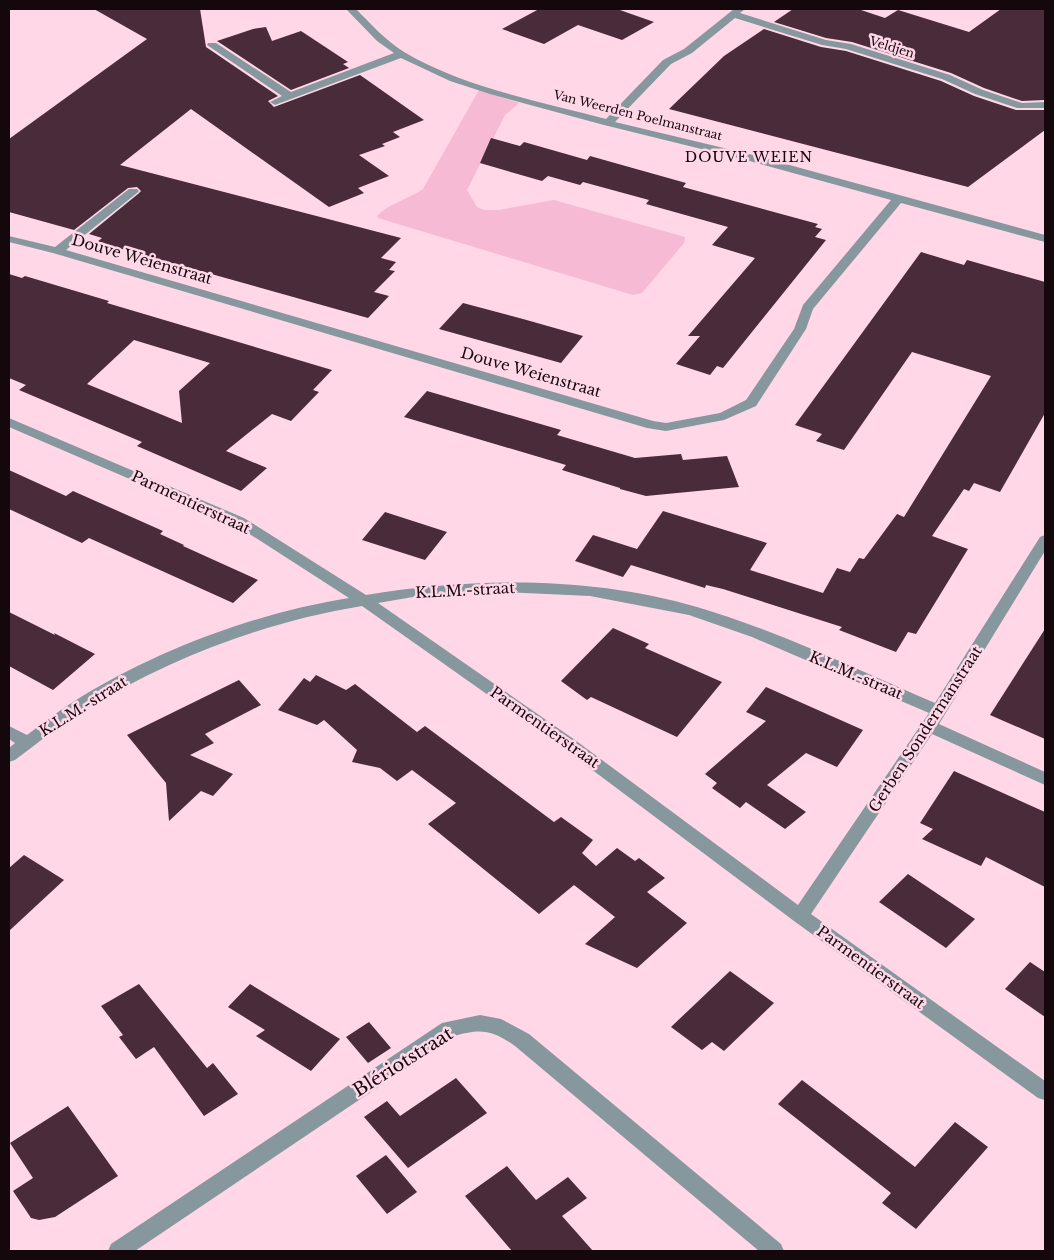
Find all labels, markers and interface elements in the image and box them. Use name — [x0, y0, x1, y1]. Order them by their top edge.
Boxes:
street label: Veldjen — [867, 33, 916, 61]
street label: Van Weerden Poelmanstraat — [551, 87, 724, 143]
district label: DOUVE WEIEN — [685, 148, 813, 166]
street label: Douve Weienstraat — [70, 230, 215, 288]
street label: Douve Weienstraat — [459, 343, 604, 401]
street label: Parmentierstraat — [128, 466, 254, 538]
street label: K.L.M.-straat — [415, 578, 516, 602]
street label: Gerben Sondermanstraat — [864, 642, 986, 816]
street label: K.L.M.-straat — [806, 647, 906, 703]
street label: K.L.M.-straat — [36, 671, 131, 740]
street label: Parmentierstraat — [487, 682, 604, 772]
street label: Parmentierstraat — [813, 921, 929, 1013]
street label: Blériotstraat — [349, 1022, 457, 1101]

